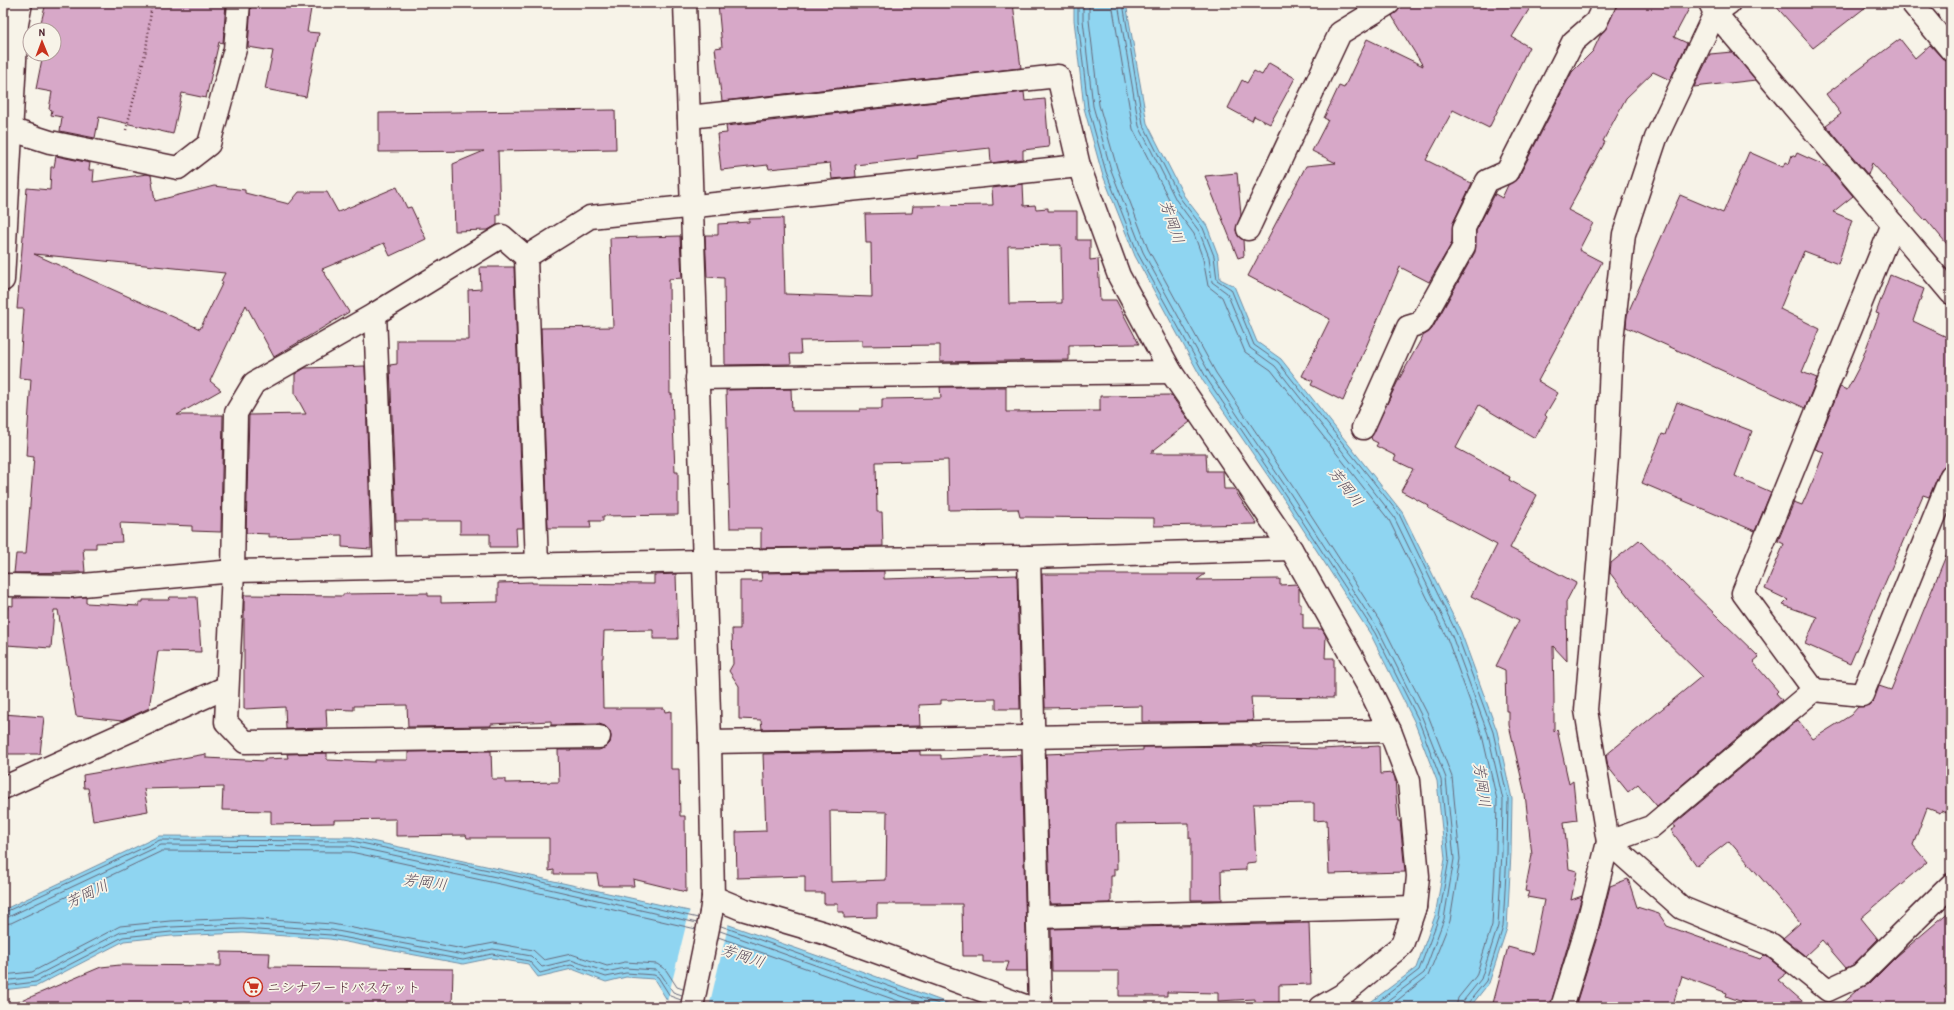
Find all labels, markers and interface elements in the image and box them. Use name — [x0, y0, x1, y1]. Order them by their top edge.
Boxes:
north arrow — [22, 22, 62, 62]
text: N — [39, 25, 45, 39]
water label: 芳岡川 — [1155, 197, 1190, 247]
water label: 芳岡川 — [1324, 462, 1369, 511]
water label: 芳岡川 — [1469, 761, 1496, 809]
water label: 芳岡川 — [401, 868, 449, 895]
water label: 芳岡川 — [62, 875, 112, 913]
water label: 芳岡川 — [719, 939, 768, 972]
supermarket icon: ニシナフードバスケット — [242, 976, 264, 998]
place label: ニシナフードバスケット — [267, 977, 421, 996]

